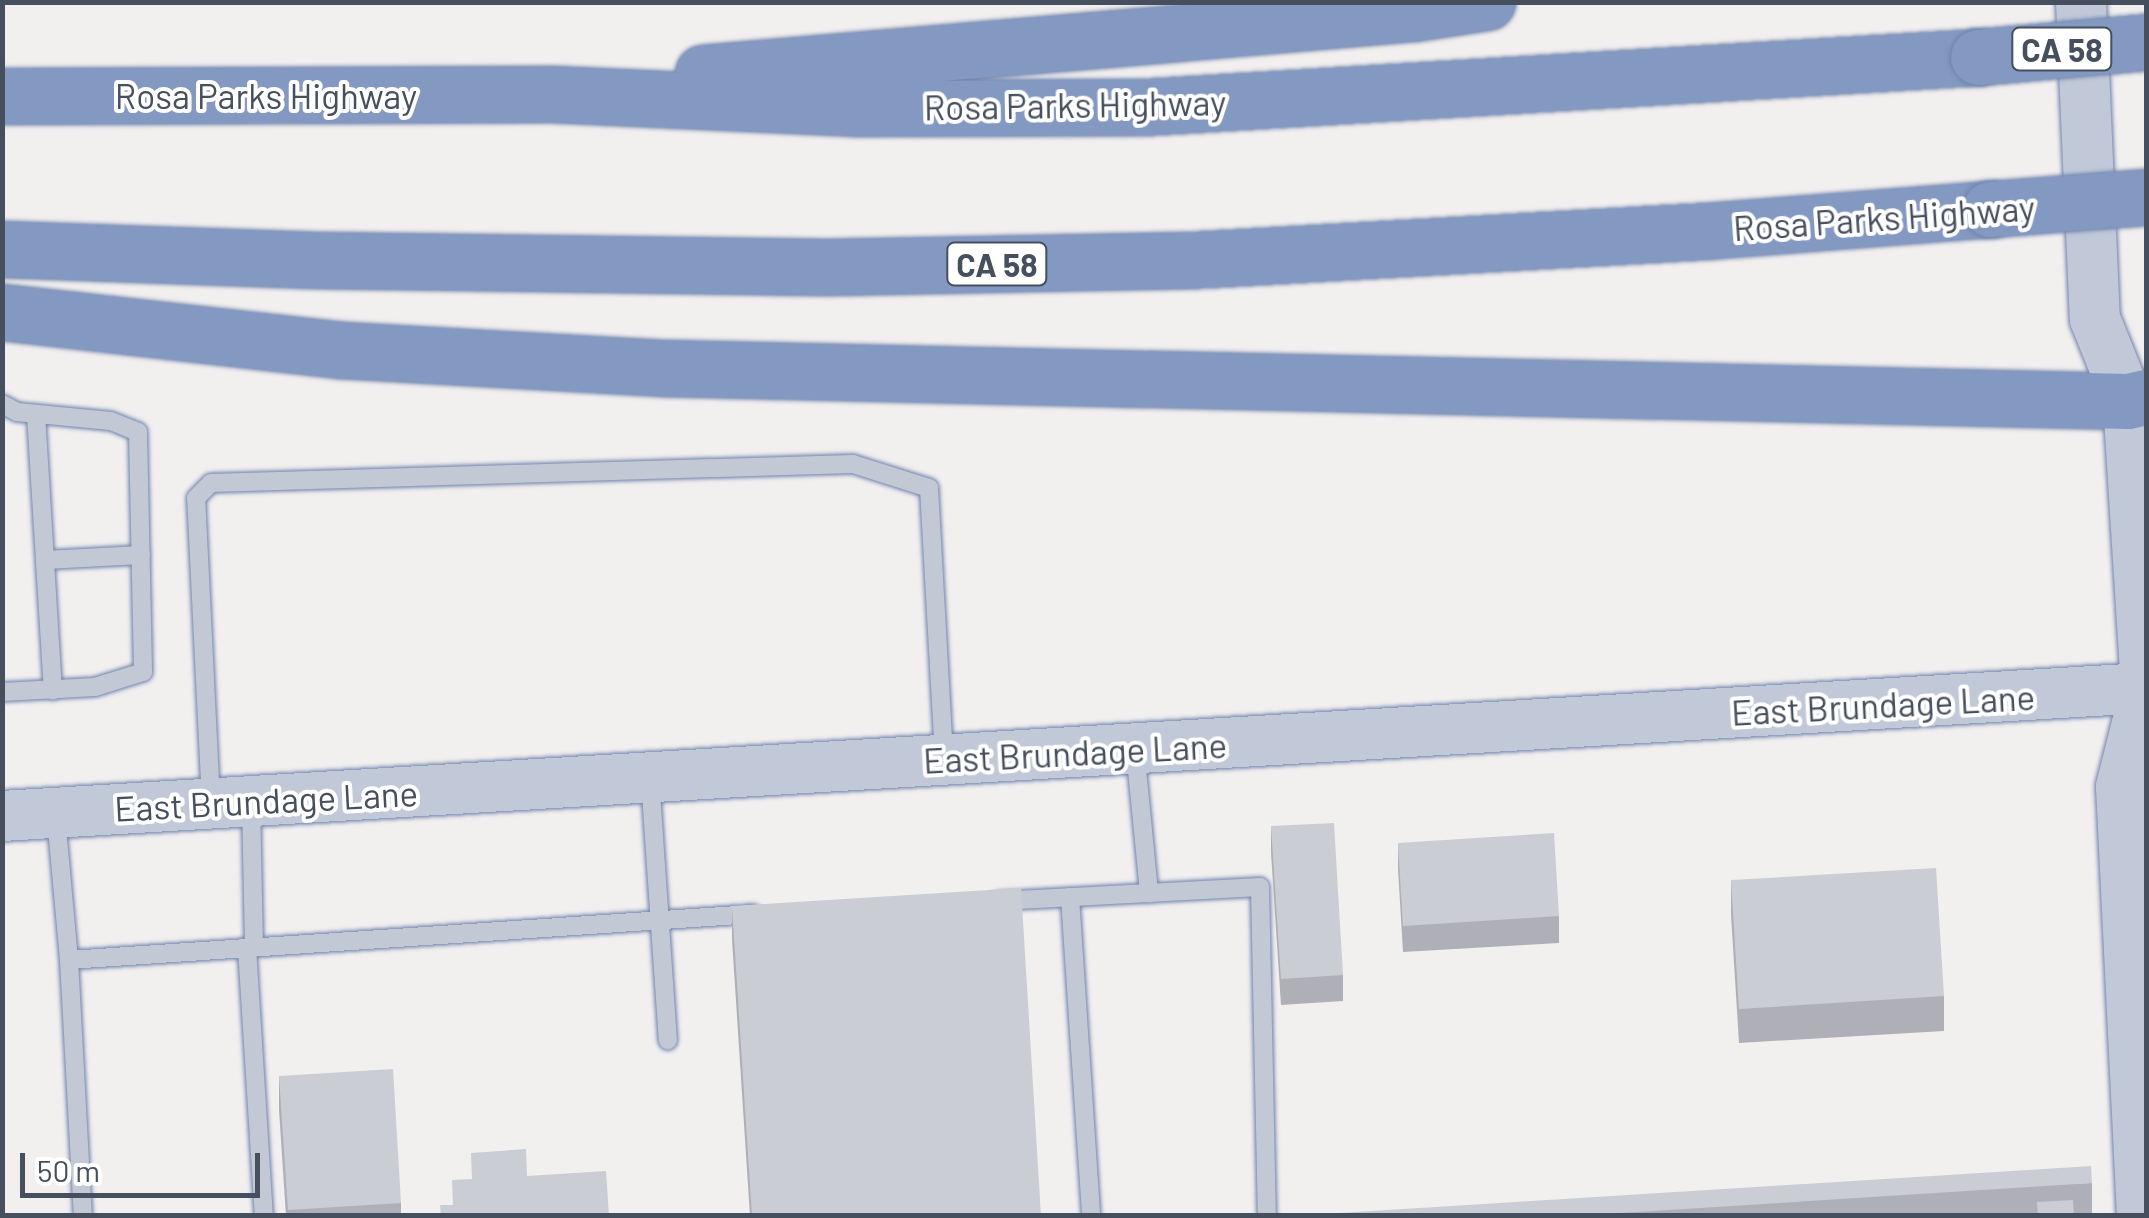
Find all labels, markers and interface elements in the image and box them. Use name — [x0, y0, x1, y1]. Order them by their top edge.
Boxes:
road number: CA 58 — [2010, 22, 2114, 76]
street label: Rosa Parks Highway — [115, 74, 417, 116]
street label: Rosa Parks Highway — [923, 80, 1227, 128]
street label: Rosa Parks Highway — [1732, 186, 2036, 248]
road number: CA 58 — [944, 237, 1050, 291]
street label: East Brundage Lane — [1730, 675, 2036, 733]
street label: East Brundage Lane — [922, 723, 1228, 781]
street label: East Brundage Lane — [113, 771, 419, 829]
scale bar — [25, 1133, 265, 1195]
text: 50 m — [37, 1152, 100, 1188]

